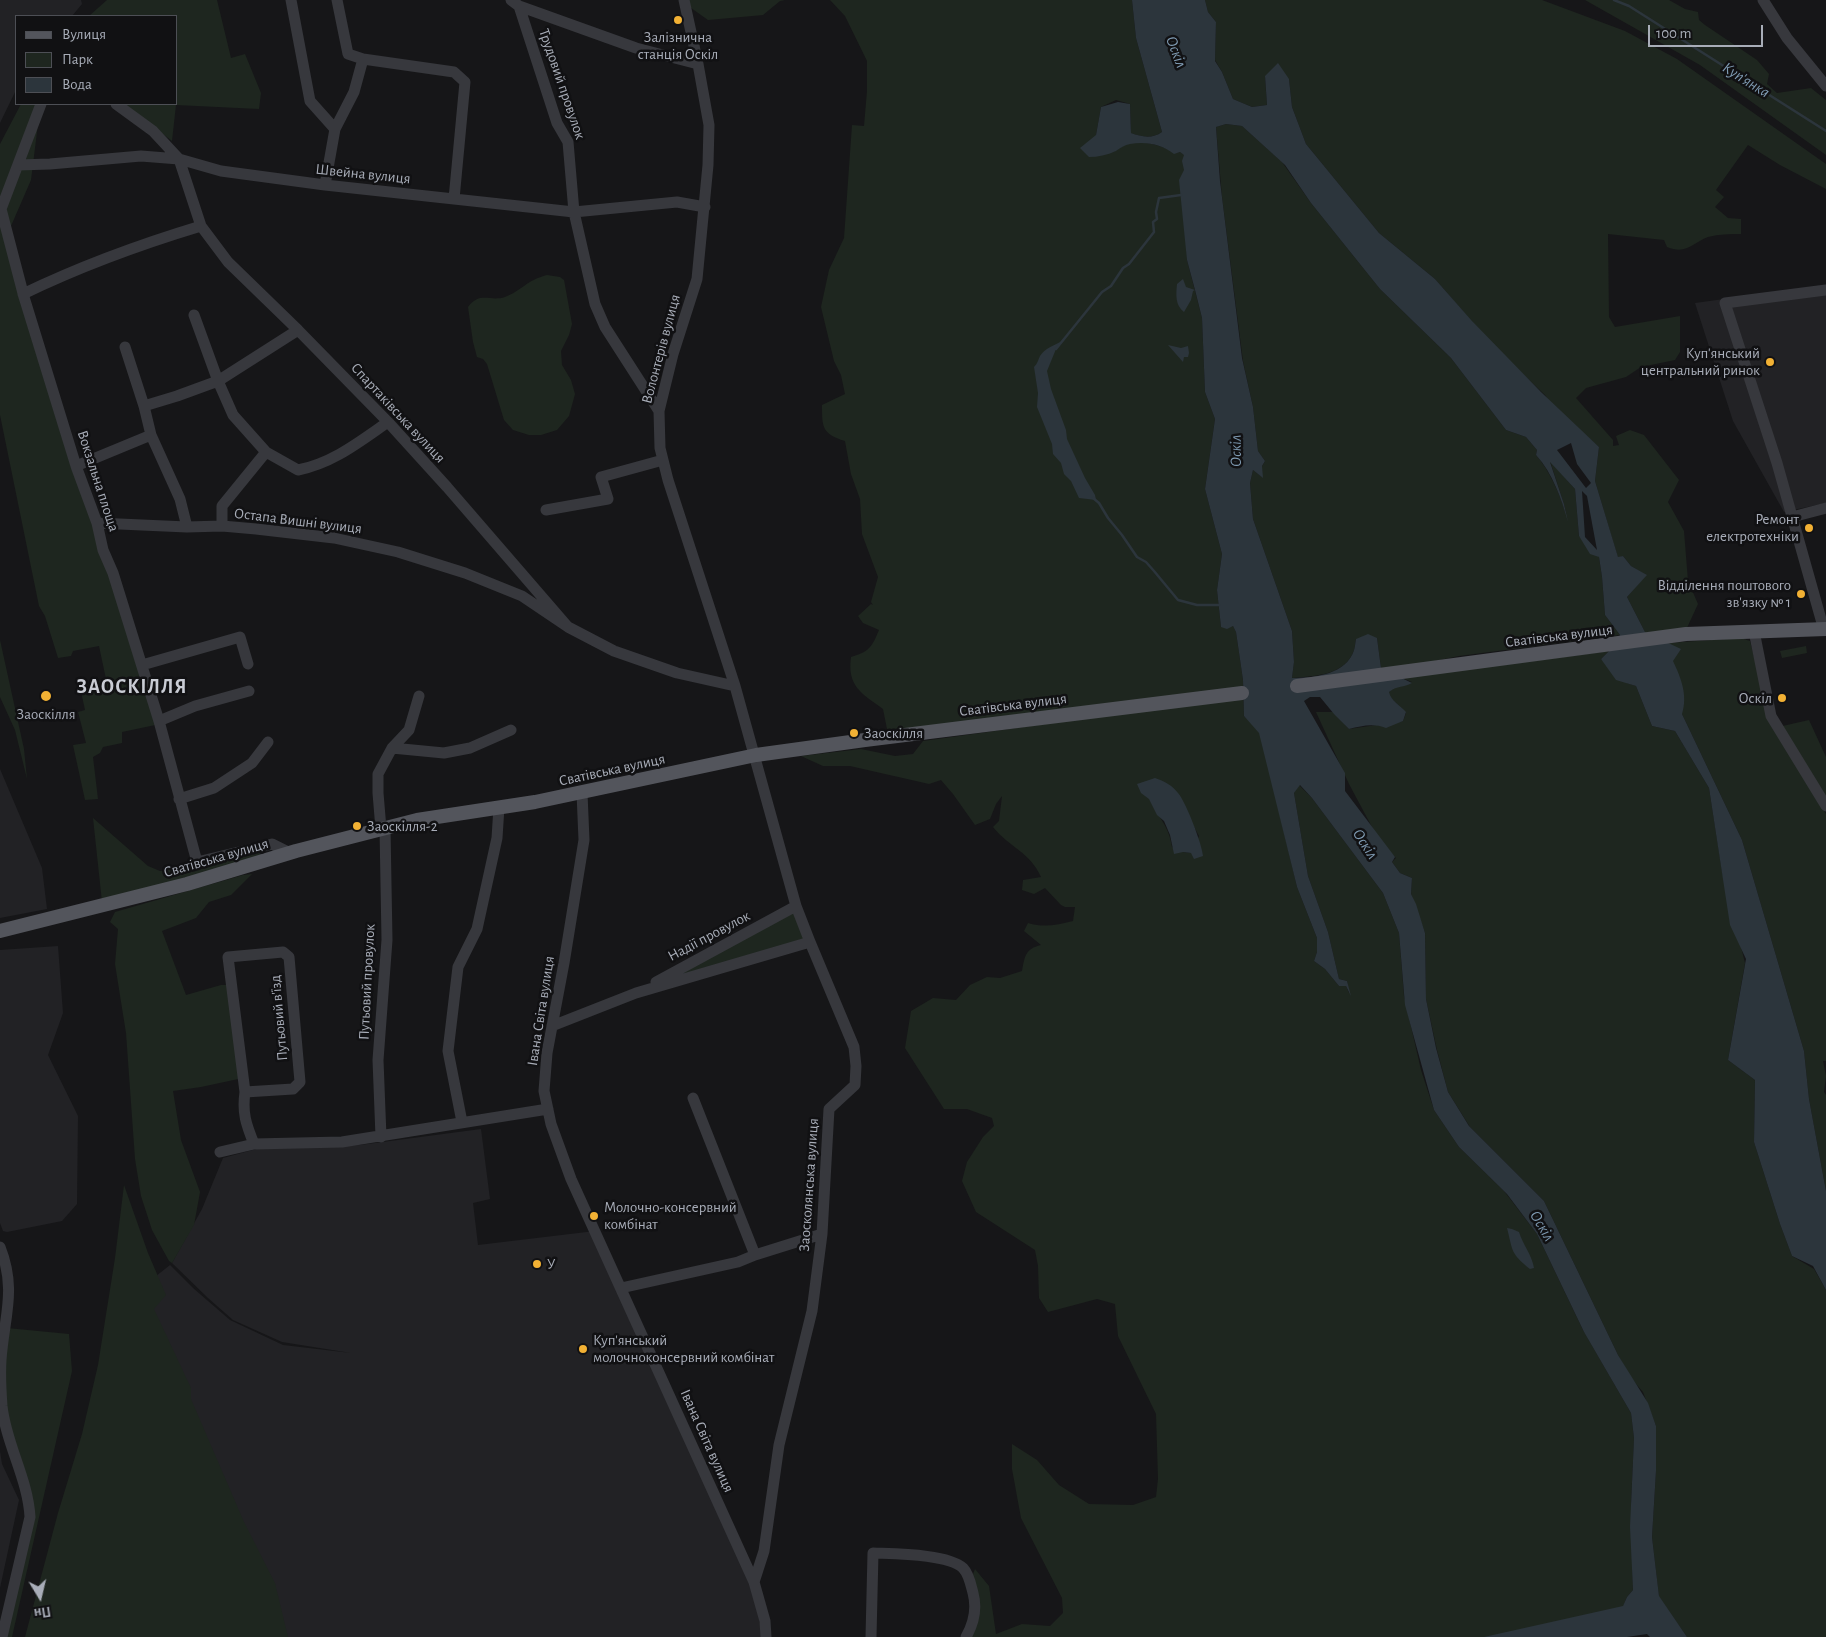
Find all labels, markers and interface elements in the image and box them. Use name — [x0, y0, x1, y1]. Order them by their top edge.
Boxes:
marker: Залізнична станція Оскіл — [672, 14, 684, 26]
legend — [15, 15, 178, 105]
scale bar — [1651, 15, 1766, 47]
street label: Трудовий провулок — [535, 26, 589, 142]
text: 100 m — [1656, 26, 1691, 41]
text: Вулиця — [62, 27, 106, 42]
place label: Залізнична станція Оскіл — [638, 28, 718, 63]
water label: Оскіл — [1161, 33, 1191, 71]
text: Парк — [62, 52, 93, 67]
water label: Куп'янка — [1719, 58, 1773, 102]
text: Вода — [62, 77, 92, 92]
street label: Швейна вулиця — [315, 160, 411, 188]
street label: Волонтерів вулиця — [638, 292, 684, 406]
place label: Куп'янський центральний ринок — [1641, 344, 1760, 379]
marker: Куп'янський центральний ринок — [1764, 356, 1776, 368]
street label: Спартаківська вулиця — [347, 359, 449, 467]
street label: Вокзальна площа — [73, 428, 123, 534]
water label: Оскіл — [1226, 435, 1246, 467]
street label: Остапа Вишні вулиця — [233, 504, 363, 538]
place label: Ремонт електротехніки — [1706, 510, 1799, 545]
marker: Ремонт електротехніки — [1803, 522, 1815, 534]
place label: Відділення поштового зв'язку № 1 — [1657, 576, 1791, 611]
marker: Відділення поштового зв'язку № 1 — [1795, 588, 1807, 600]
street label: Сватівська вулиця — [1504, 620, 1614, 652]
district label: ЗАОСКIЛЛЯ — [75, 675, 189, 699]
marker: Заоскiлля — [39, 689, 53, 703]
street label: Сватівська вулиця — [958, 689, 1068, 721]
place label: Оскіл — [1738, 689, 1772, 707]
marker: Оскіл — [1776, 692, 1788, 704]
place label: Заоскiлля — [16, 705, 76, 723]
place label: Заоскілля — [864, 724, 923, 742]
marker: Заоскілля — [848, 727, 860, 739]
street label: Сватівська вулиця — [557, 750, 667, 790]
place label: Заоскілля-2 — [367, 817, 437, 835]
marker: Заоскілля-2 — [351, 820, 363, 832]
water label: Оскіл — [1348, 825, 1382, 863]
street label: Сватівська вулиця — [161, 834, 271, 882]
street label: Надії провулок — [665, 907, 753, 965]
street label: Путьовий провулок — [355, 923, 379, 1041]
street label: Івана Світа вулиця — [523, 955, 559, 1067]
street label: Путьовий в'їзд — [266, 974, 292, 1062]
street label: Заосколянська вулиця — [795, 1118, 823, 1252]
place label: Молочно-консервний комбінат — [604, 1198, 737, 1233]
water label: Оскіл — [1525, 1207, 1559, 1245]
marker: Молочно-консервний комбінат — [588, 1210, 600, 1222]
place label: У — [547, 1255, 555, 1273]
marker: У — [531, 1258, 543, 1270]
place label: Куп'янський молочноконсервний комбінат — [593, 1331, 774, 1366]
marker: Куп'янський молочноконсервний комбінат — [577, 1343, 589, 1355]
street label: Івана Світа вулиця — [676, 1387, 738, 1495]
north arrow — [15, 1572, 65, 1622]
text: Пн — [33, 1604, 52, 1620]

